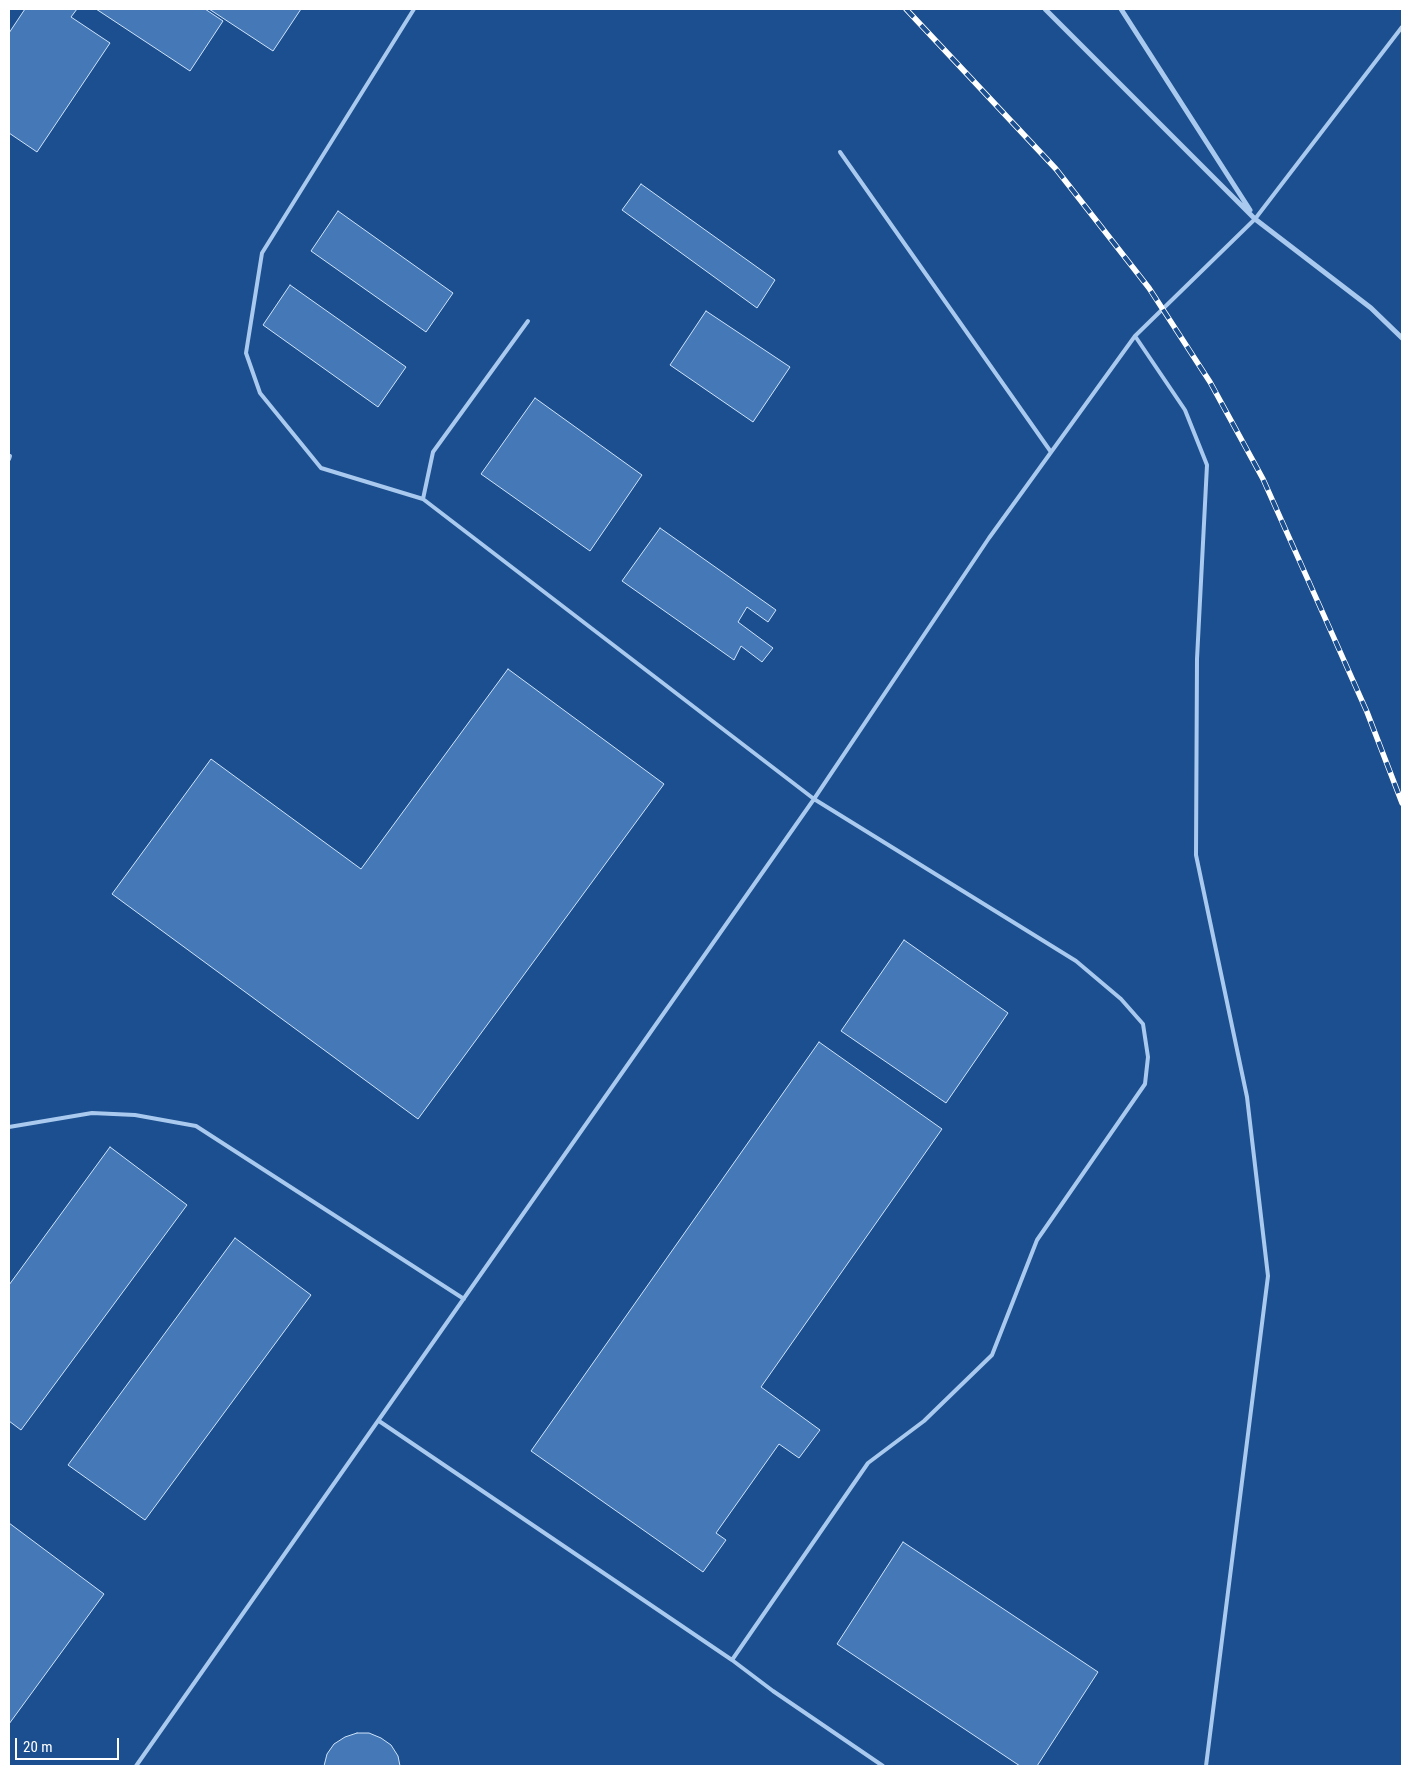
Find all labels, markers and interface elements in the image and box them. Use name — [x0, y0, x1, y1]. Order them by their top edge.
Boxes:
scale bar — [18, 1728, 121, 1760]
text: 20 m — [23, 1738, 53, 1756]

